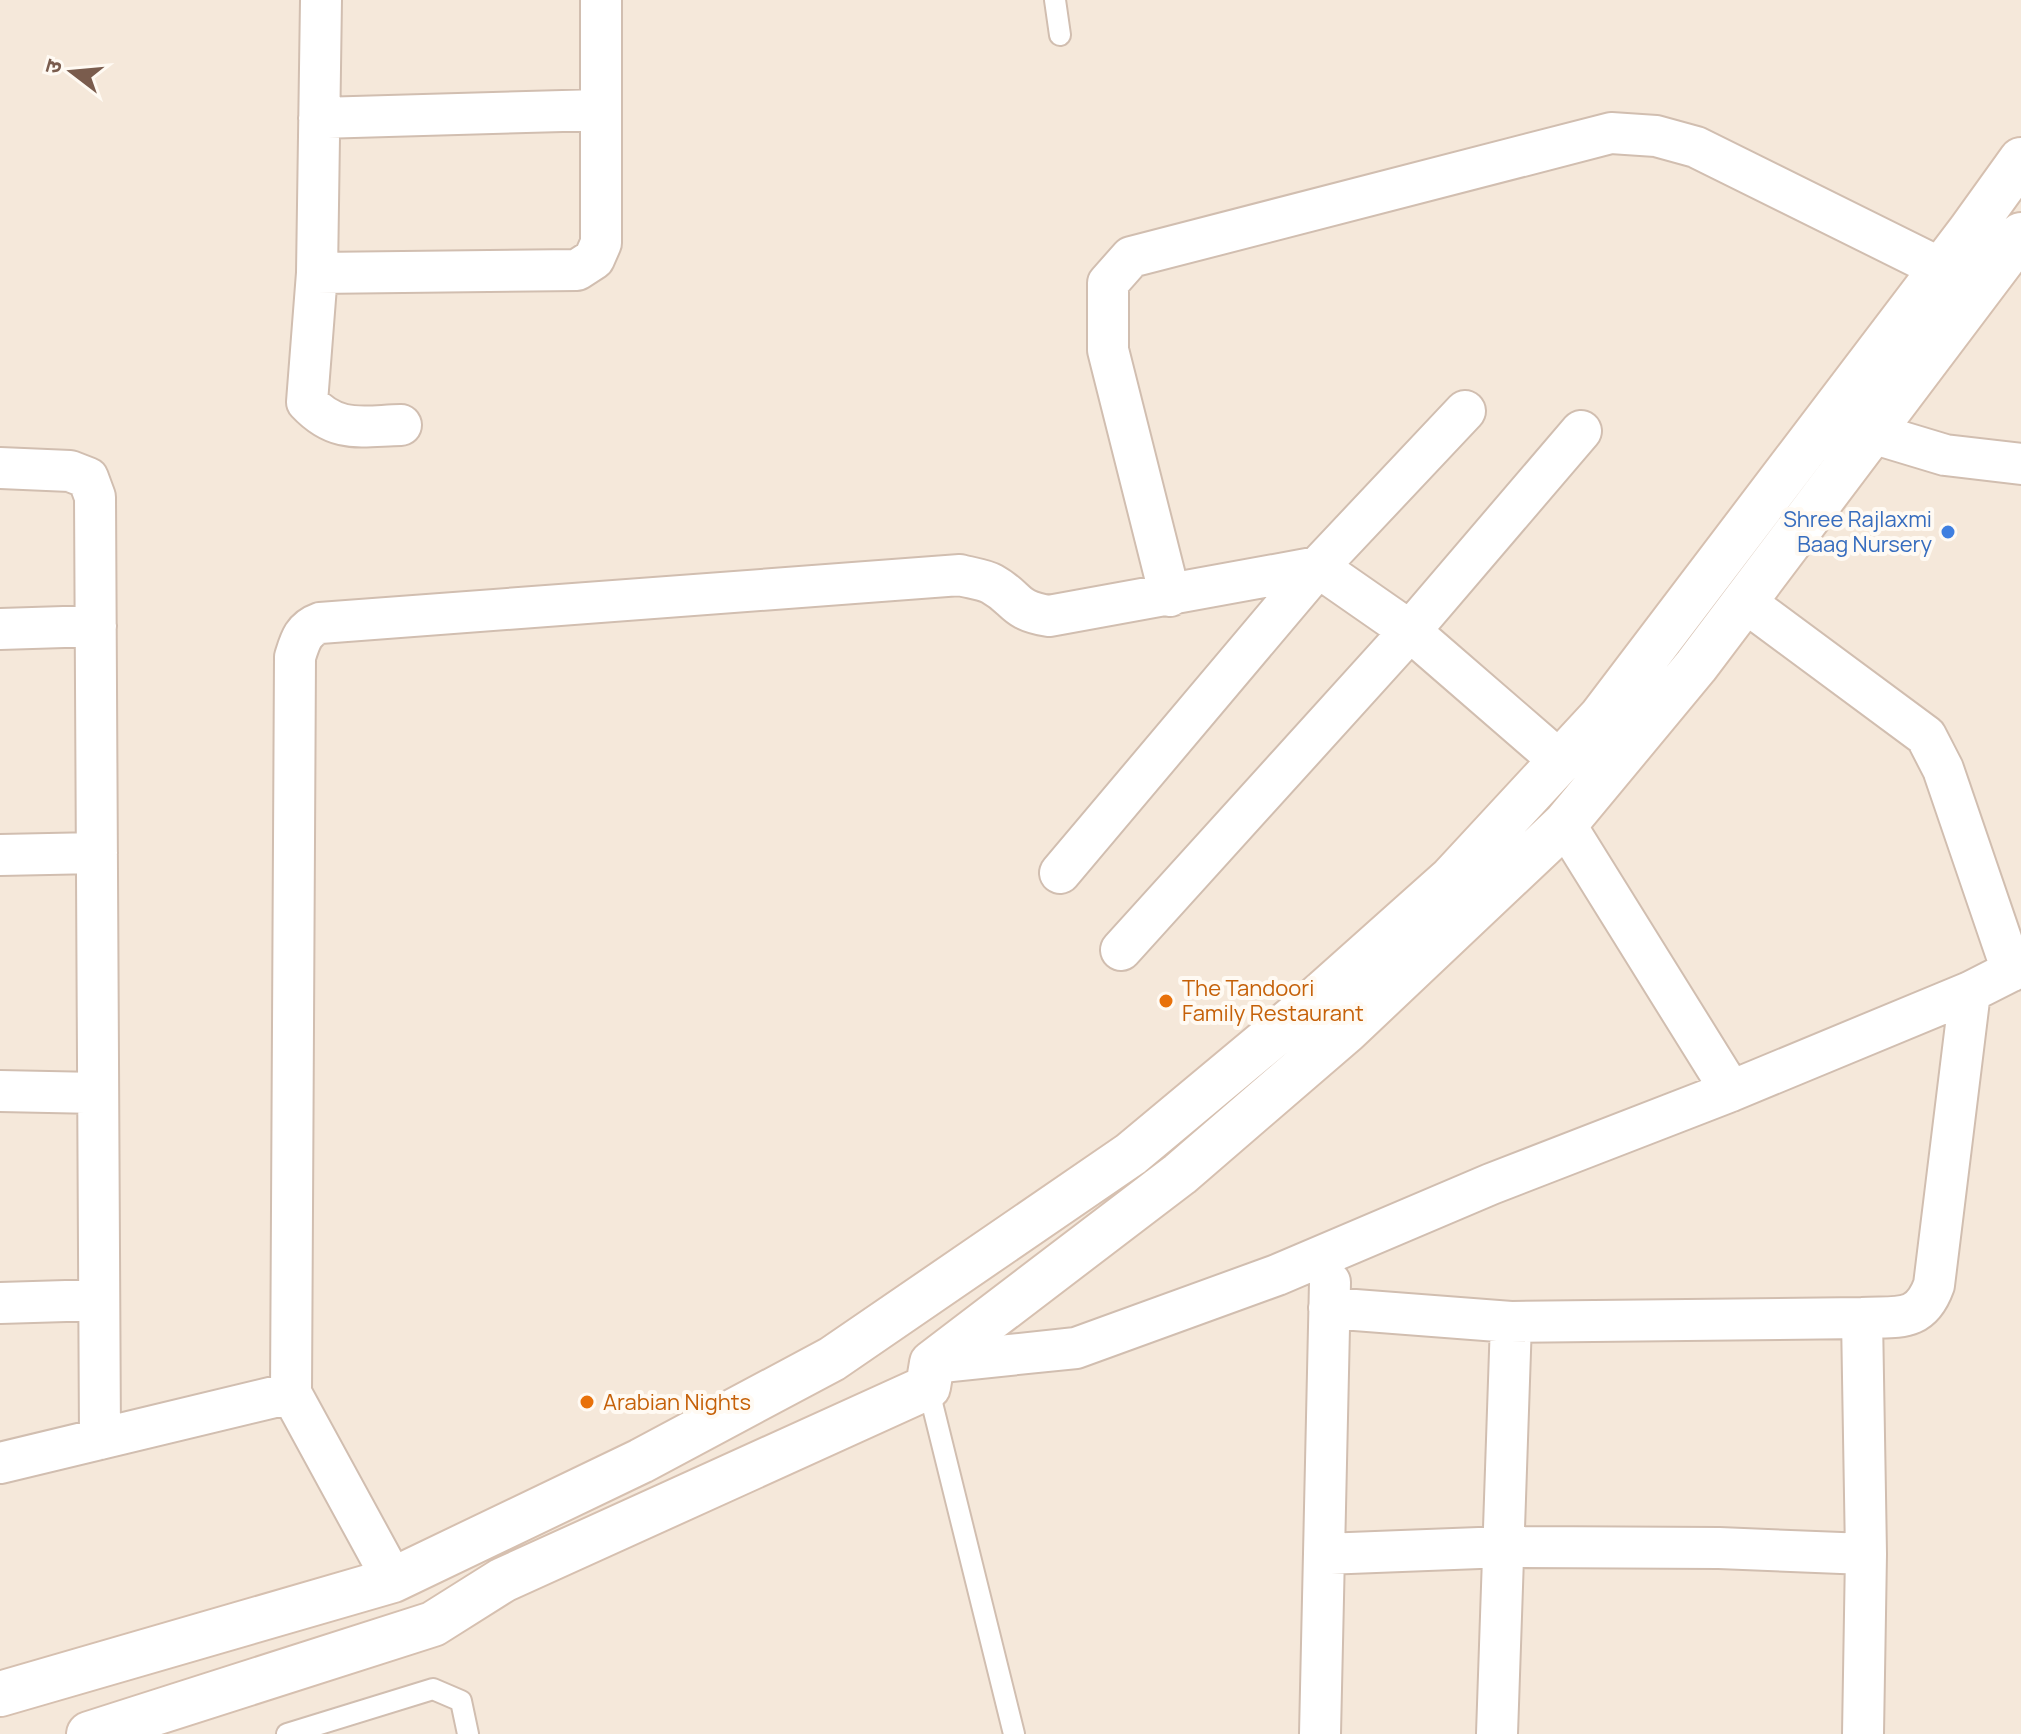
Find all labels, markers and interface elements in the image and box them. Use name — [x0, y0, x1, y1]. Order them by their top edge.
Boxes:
north arrow — [32, 32, 112, 112]
text: उ — [37, 55, 69, 77]
place label: Shree Rajlaxmi Baag Nursery — [1783, 504, 1932, 559]
marker: Shree Rajlaxmi Baag Nursery — [1939, 523, 1957, 541]
place label: The Tandoori Family Restaurant — [1182, 973, 1364, 1028]
marker: The Tandoori Family Restaurant — [1157, 992, 1175, 1010]
place label: Arabian Nights — [603, 1387, 751, 1417]
marker: Arabian Nights — [578, 1393, 596, 1411]

